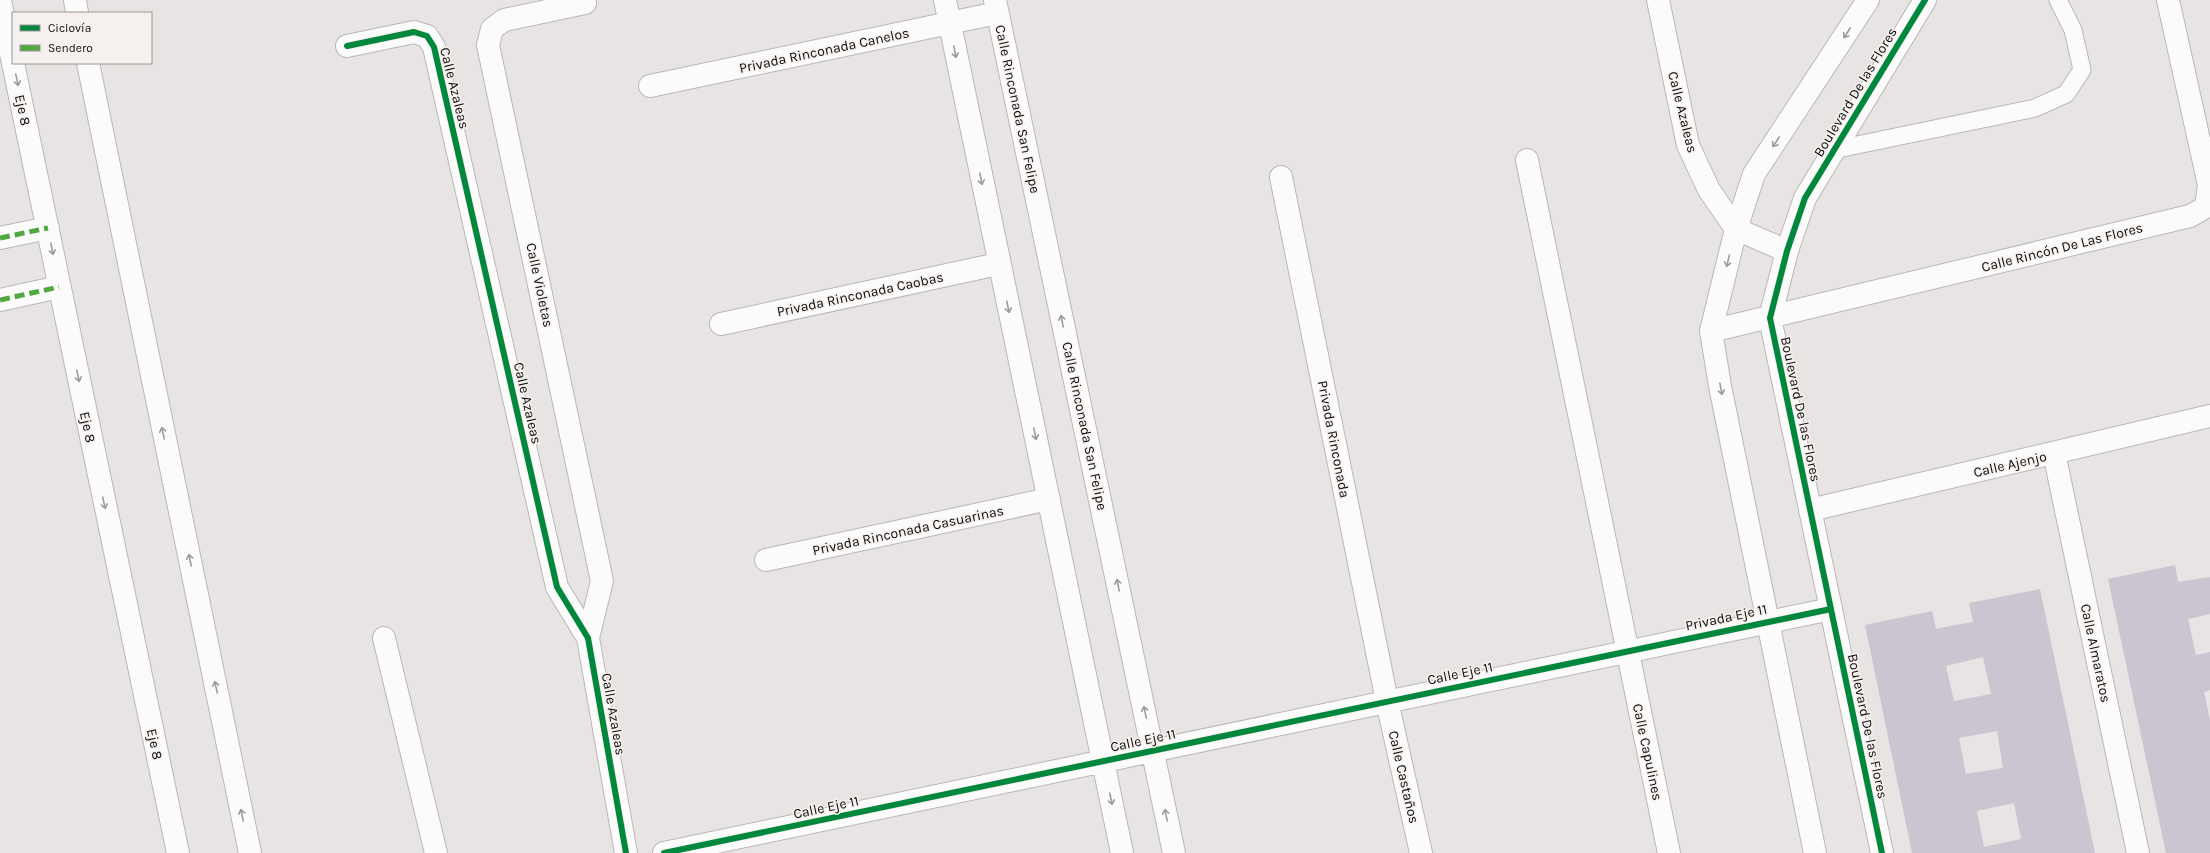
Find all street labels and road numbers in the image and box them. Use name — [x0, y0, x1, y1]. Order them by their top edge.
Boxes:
street label: Calle Rinconada San Felipe — [991, 23, 1044, 195]
street label: Privada Rinconada Canelos — [737, 24, 911, 77]
street label: Boulevard De las Flores — [1810, 24, 1901, 160]
street label: Calle Azaleas — [436, 46, 473, 131]
street label: Calle Azaleas — [1664, 70, 1701, 155]
street label: Eje 8 — [11, 93, 34, 127]
street label: Calle Rincón De Las Flores — [1980, 219, 2145, 276]
street label: Calle Violetas — [522, 241, 557, 329]
street label: Privada Rinconada Caobas — [775, 269, 945, 320]
street label: Boulevard De las Flores — [1777, 335, 1824, 483]
street label: Calle Rinconada San Felipe — [1058, 340, 1111, 512]
street label: Calle Azaleas — [510, 361, 545, 446]
street label: Privada Rinconada — [1314, 379, 1353, 499]
street label: Eje 8 — [76, 410, 99, 444]
street label: Calle Ajenjo — [1972, 448, 2048, 481]
street label: Privada Rinconada Casuarinas — [811, 502, 1005, 559]
street label: Privada Eje 11 — [1684, 601, 1769, 634]
street label: Calle Almaratos — [2077, 602, 2114, 704]
street label: Boulevard De las Flores — [1844, 652, 1891, 800]
street label: Calle Eje 11 — [1426, 658, 1494, 689]
street label: Calle Azaleas — [598, 672, 629, 757]
street label: Calle Capulines — [1629, 702, 1666, 802]
street label: Calle Eje 11 — [1109, 725, 1177, 756]
street label: Eje 8 — [143, 727, 166, 761]
street label: Calle Castaños — [1385, 729, 1422, 825]
street label: Calle Eje 11 — [792, 792, 860, 823]

